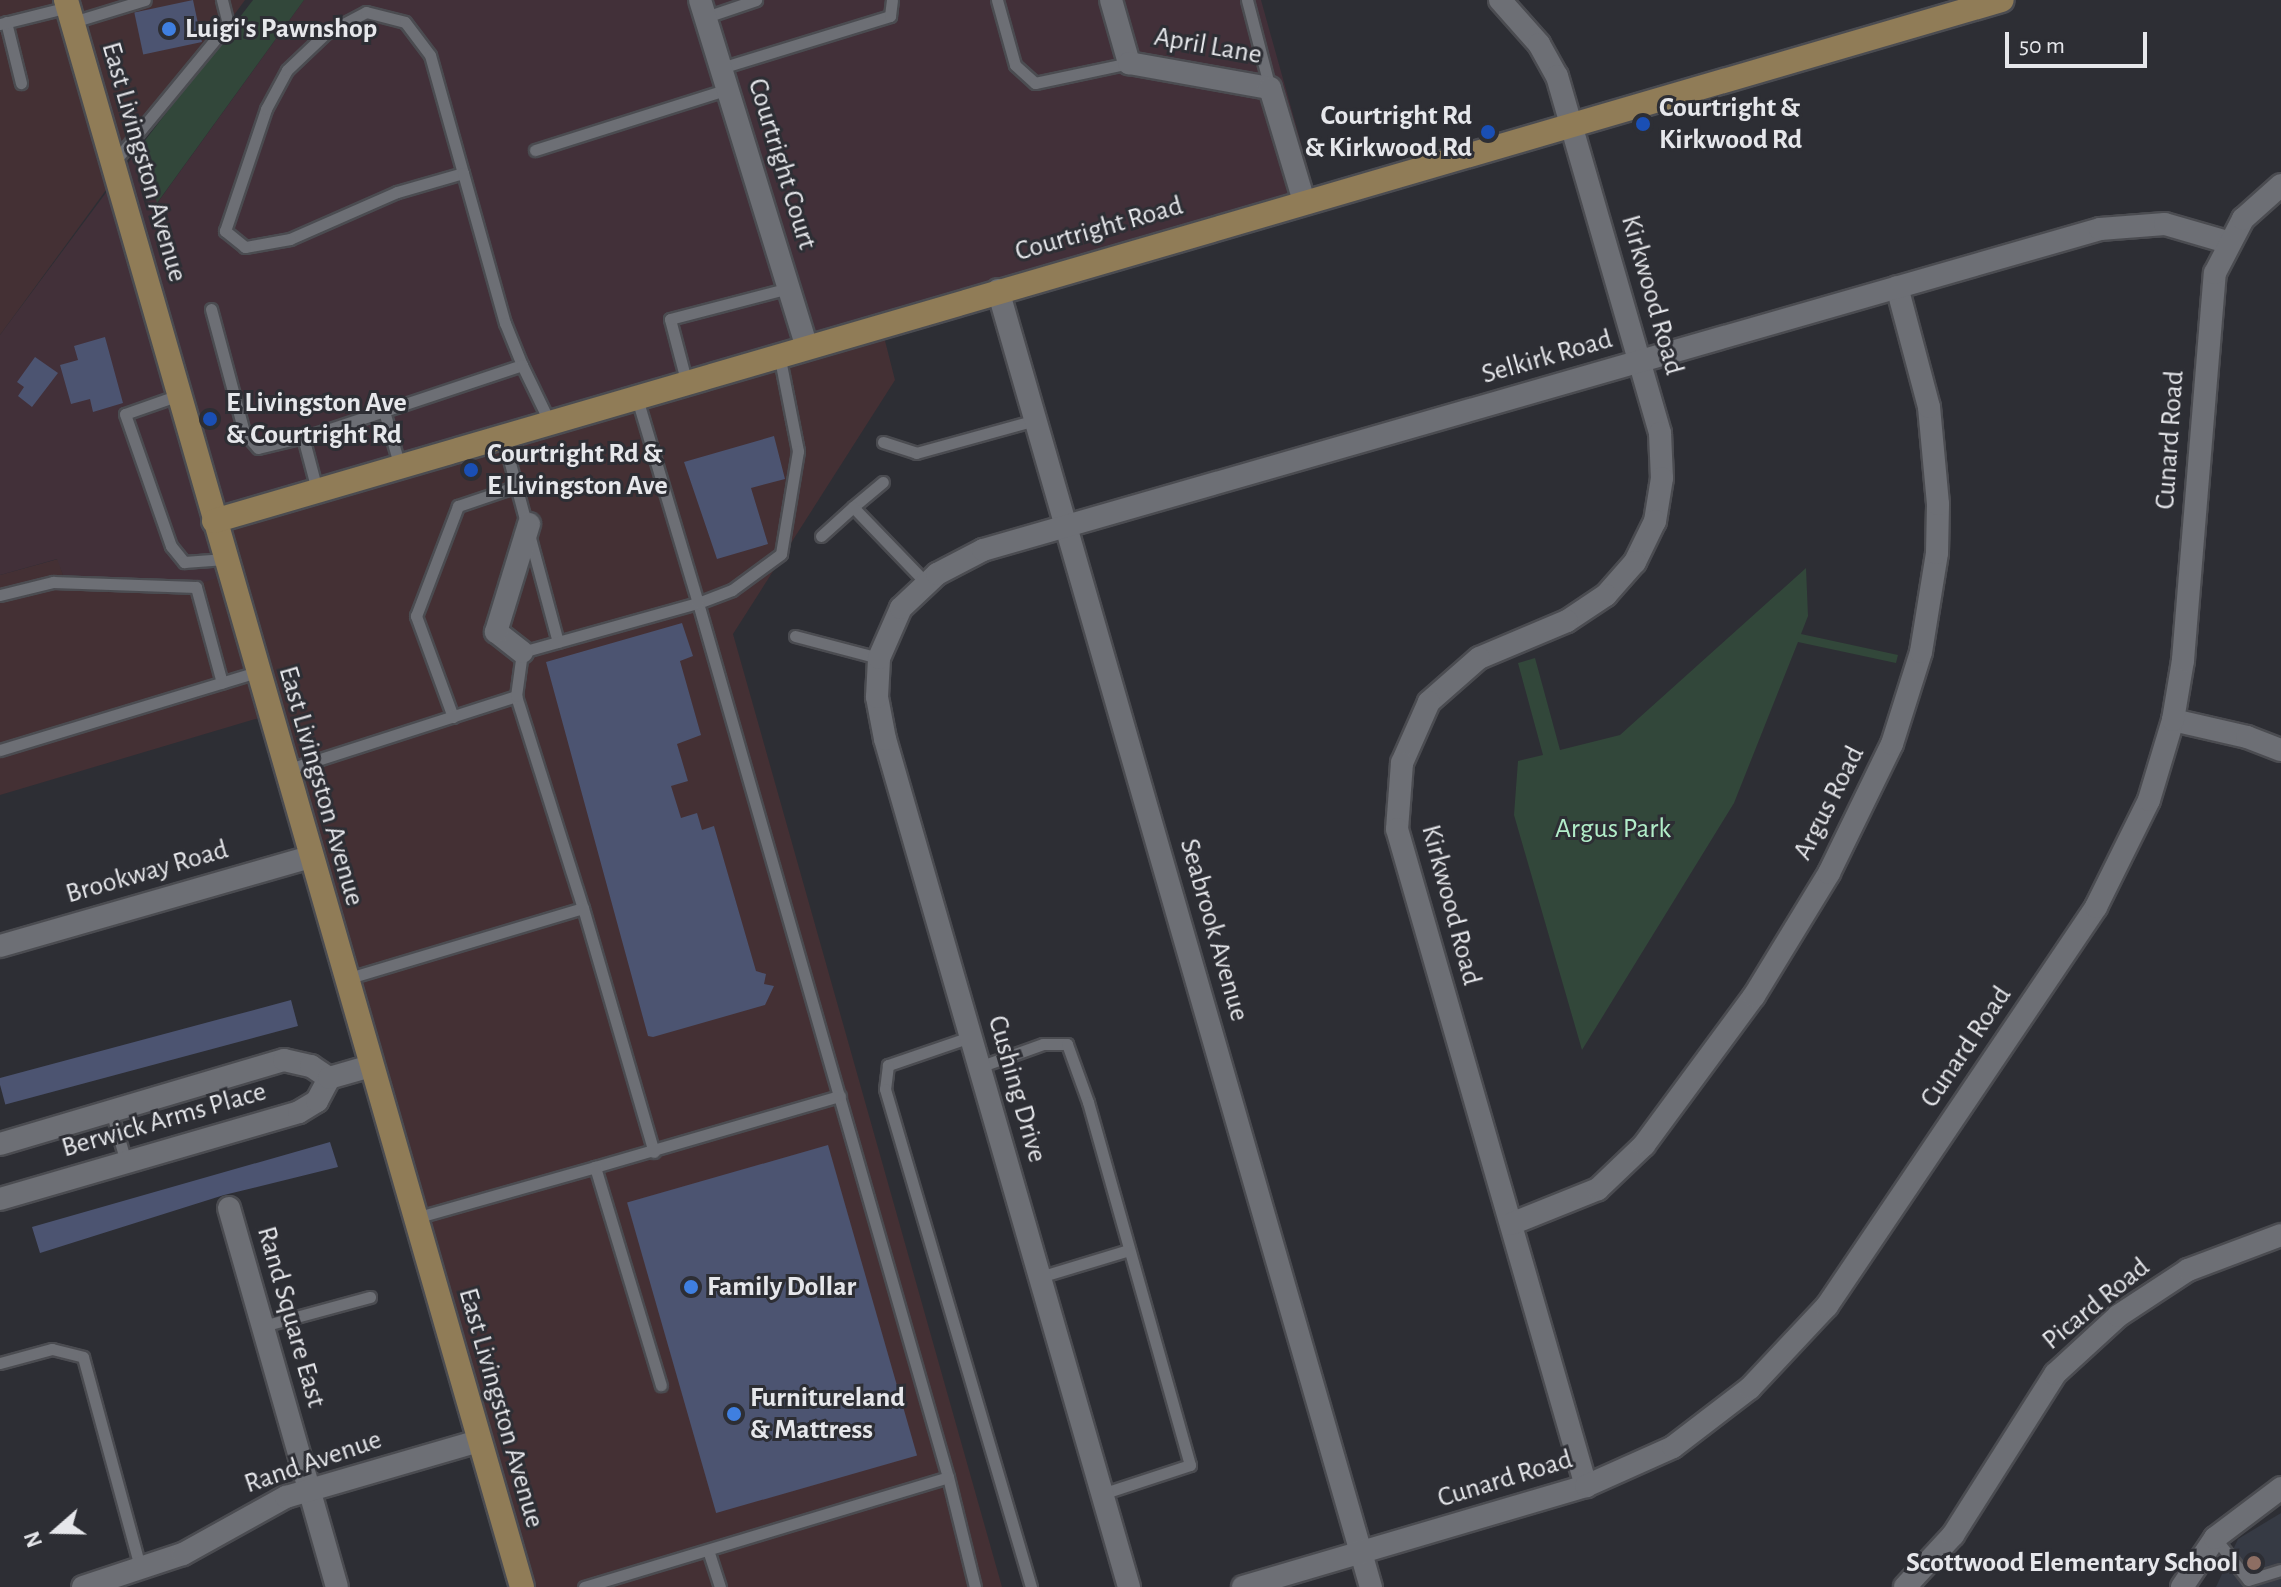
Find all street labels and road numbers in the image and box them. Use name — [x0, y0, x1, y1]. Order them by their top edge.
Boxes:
street label: April Lane — [1152, 20, 1264, 72]
street label: East Livingston Avenue — [94, 38, 194, 286]
street label: Courtright Court — [740, 74, 824, 254]
street label: Courtright Road — [1011, 189, 1187, 269]
street label: Kirkwood Road — [1613, 211, 1691, 379]
street label: Selkirk Road — [1478, 322, 1616, 392]
street label: Cunard Road — [2148, 369, 2192, 511]
street label: East Livingston Avenue — [271, 662, 371, 910]
street label: Argus Road — [1786, 740, 1872, 866]
street label: Kirkwood Road — [1413, 821, 1489, 989]
street label: Brookway Road — [62, 833, 232, 911]
street label: Seabrook Avenue — [1172, 835, 1256, 1025]
street label: Cunard Road — [1913, 980, 2019, 1114]
street label: Cushing Drive — [980, 1012, 1054, 1166]
street label: Berwick Arms Place — [58, 1075, 270, 1165]
street label: Rand Square East — [249, 1223, 333, 1411]
street label: Picard Road — [2036, 1251, 2156, 1357]
street label: East Livingston Avenue — [451, 1284, 551, 1532]
street label: Rand Avenue — [240, 1423, 386, 1501]
street label: Cunard Road — [1434, 1443, 1576, 1515]

